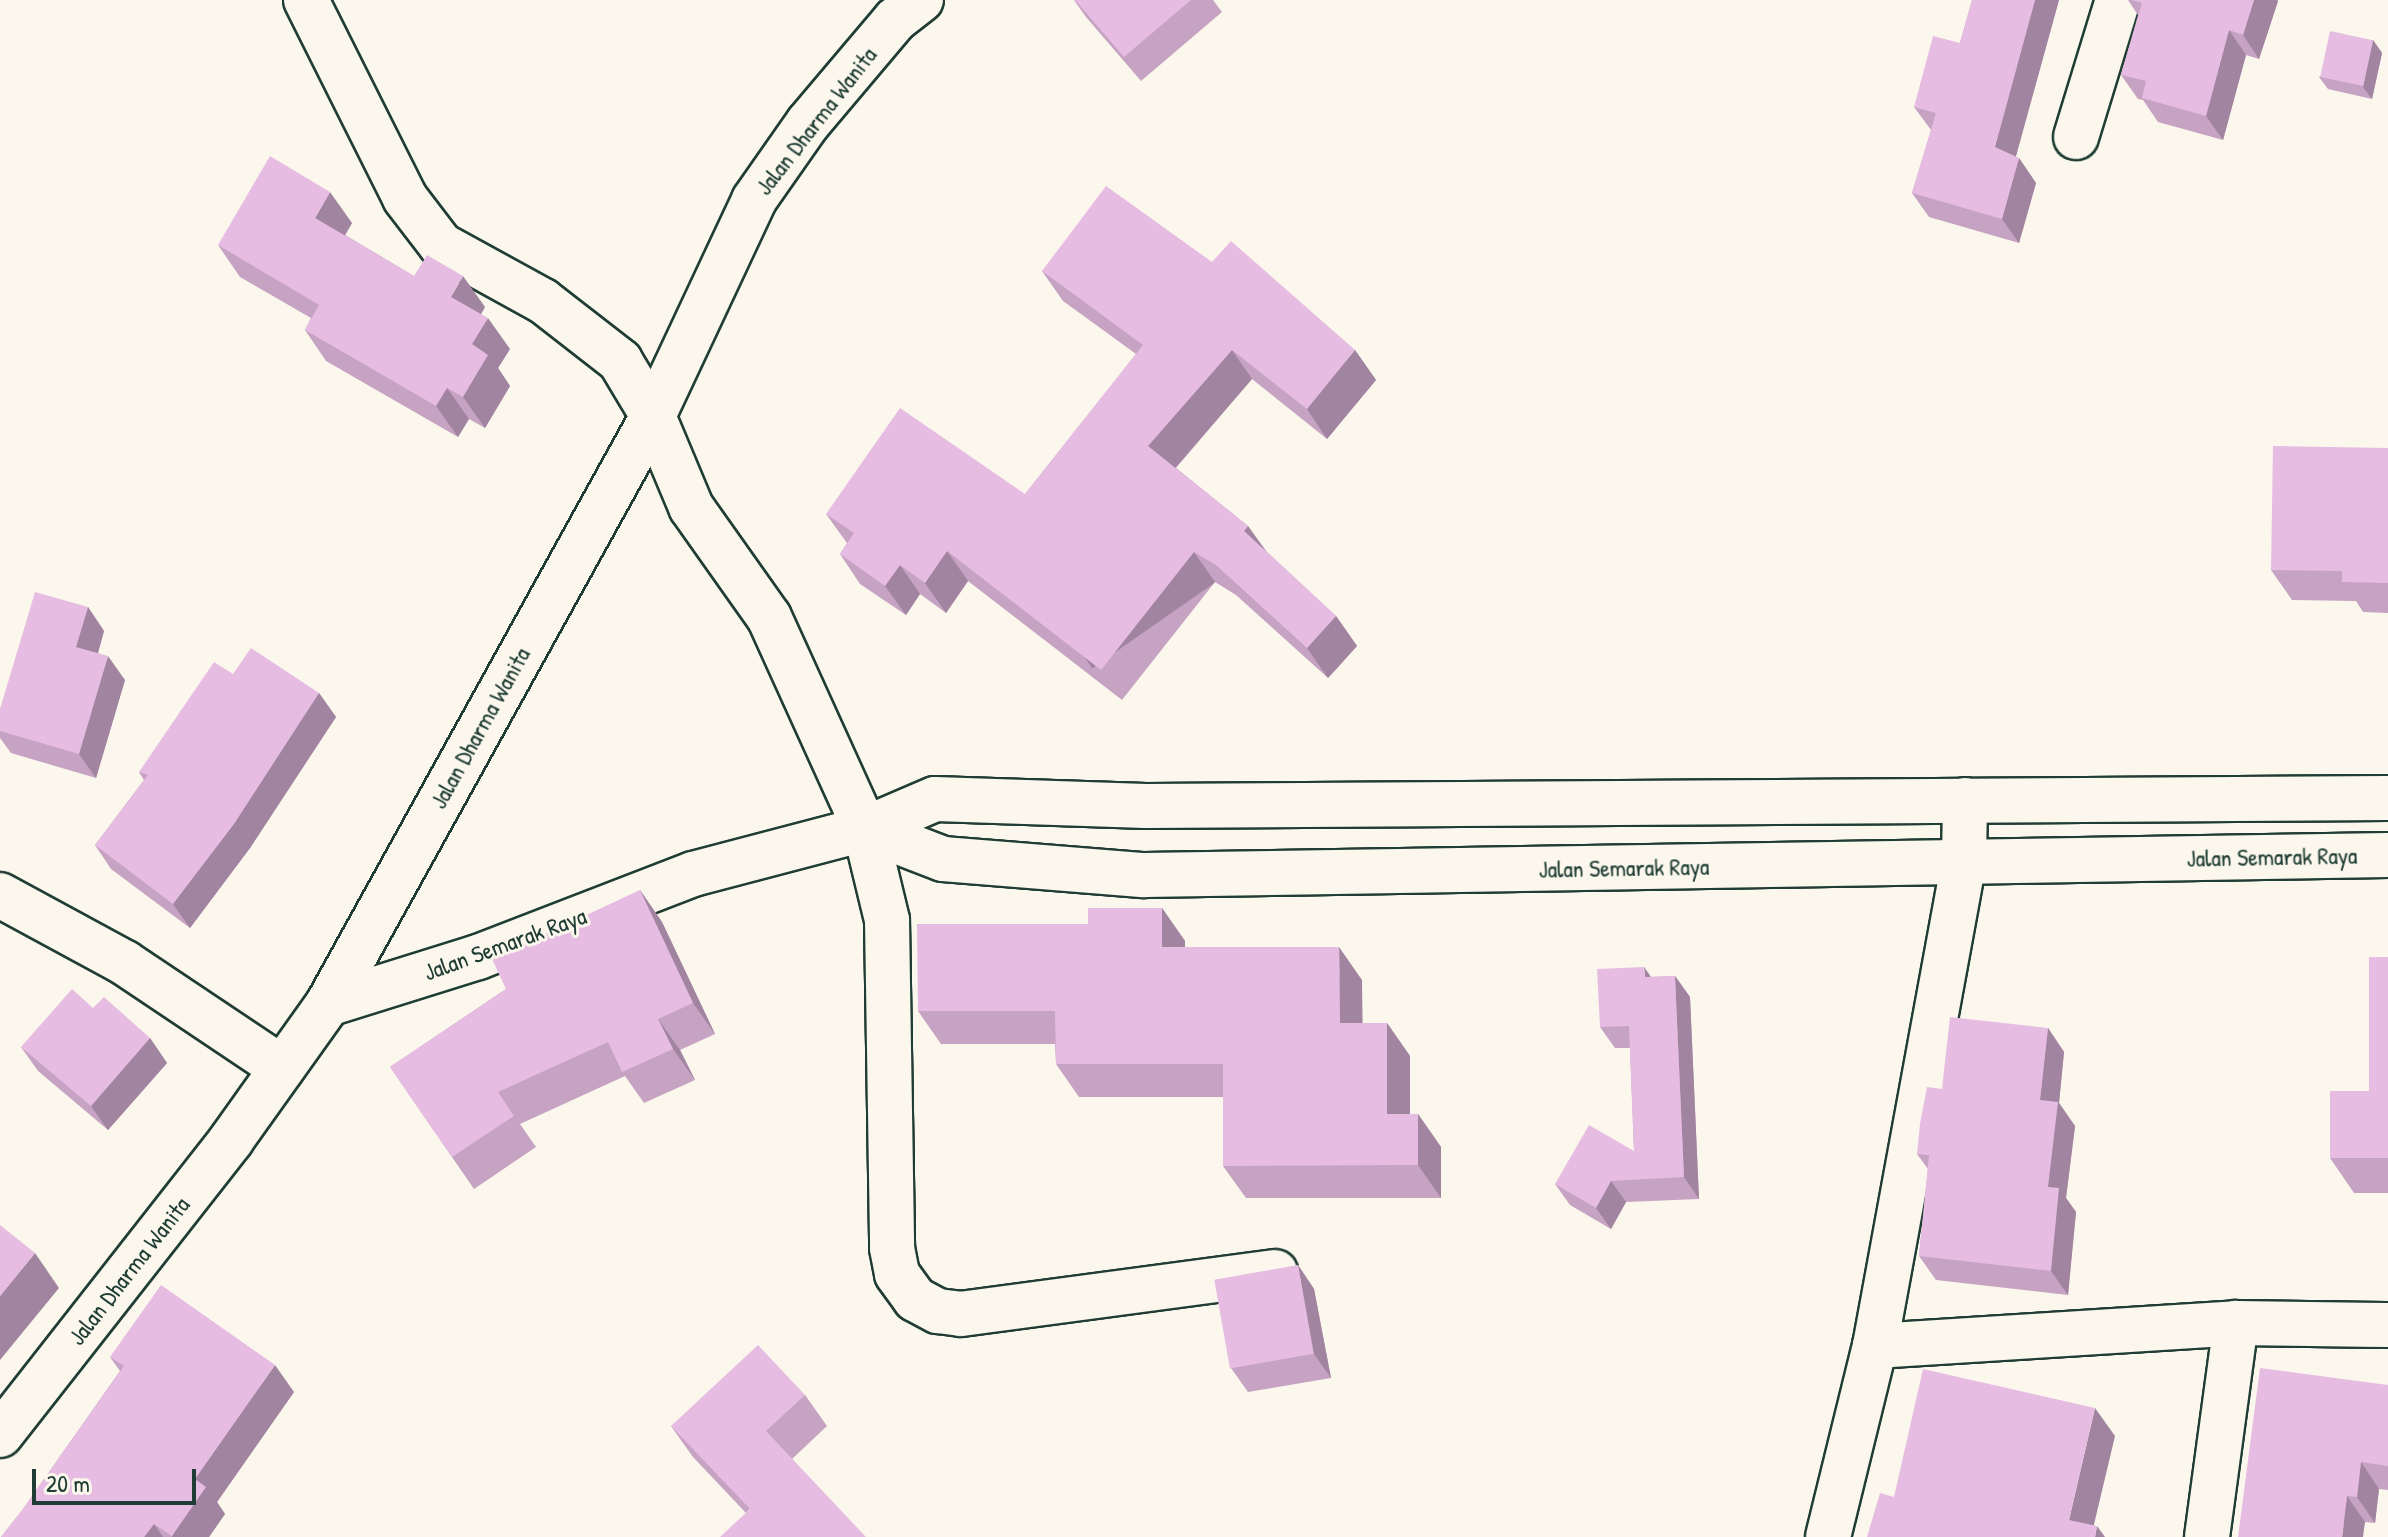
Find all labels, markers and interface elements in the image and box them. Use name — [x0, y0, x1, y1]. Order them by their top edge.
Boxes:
street label: Jalan Dharma Wanita — [749, 41, 883, 201]
street label: Jalan Dharma Wanita — [424, 642, 536, 814]
street label: Jalan Semarak Raya — [2186, 841, 2358, 873]
street label: Jalan Semarak Raya — [1538, 852, 1710, 884]
street label: Jalan Semarak Raya — [420, 901, 590, 987]
street label: Jalan Dharma Wanita — [62, 1191, 196, 1351]
scale bar — [36, 1453, 200, 1503]
text: 20 m — [46, 1467, 90, 1499]

